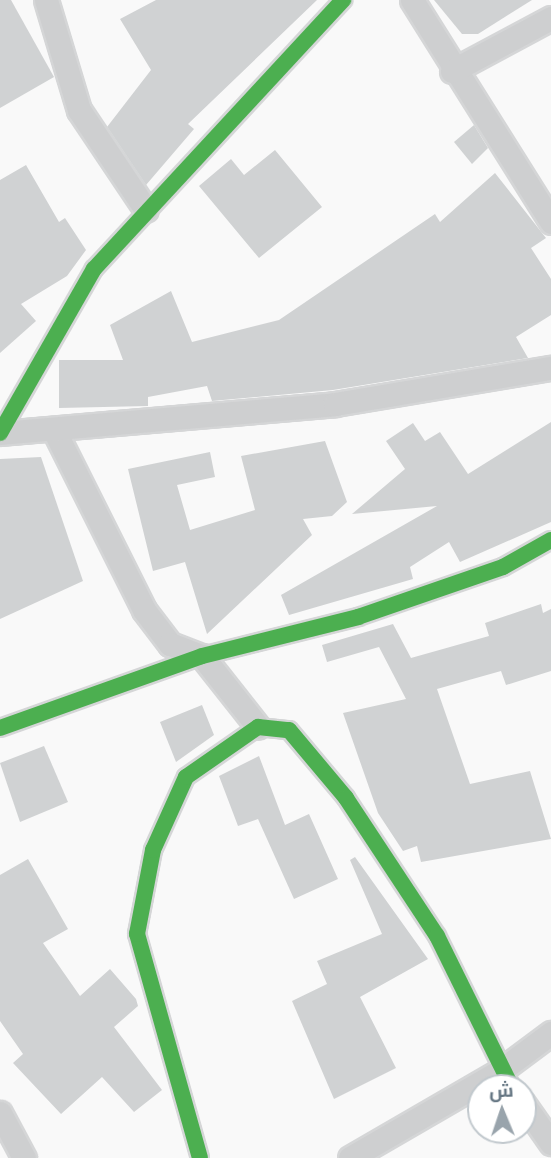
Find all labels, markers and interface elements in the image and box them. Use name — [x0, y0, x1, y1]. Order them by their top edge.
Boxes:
north arrow — [467, 1074, 537, 1144]
text: ش — [489, 1079, 514, 1101]

